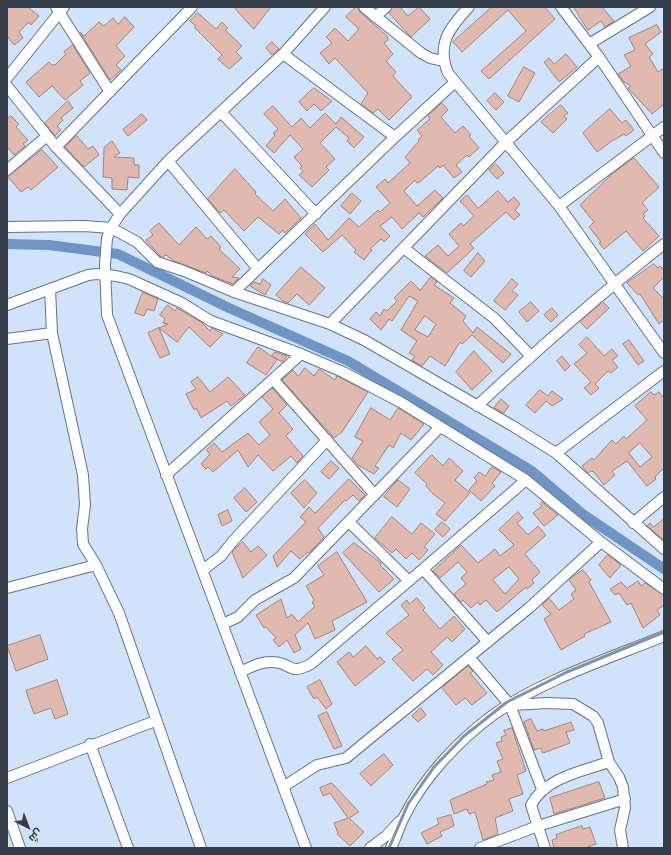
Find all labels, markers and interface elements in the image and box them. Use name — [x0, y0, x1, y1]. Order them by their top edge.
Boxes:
north arrow — [8, 807, 48, 847]
text: ش — [26, 826, 46, 846]

